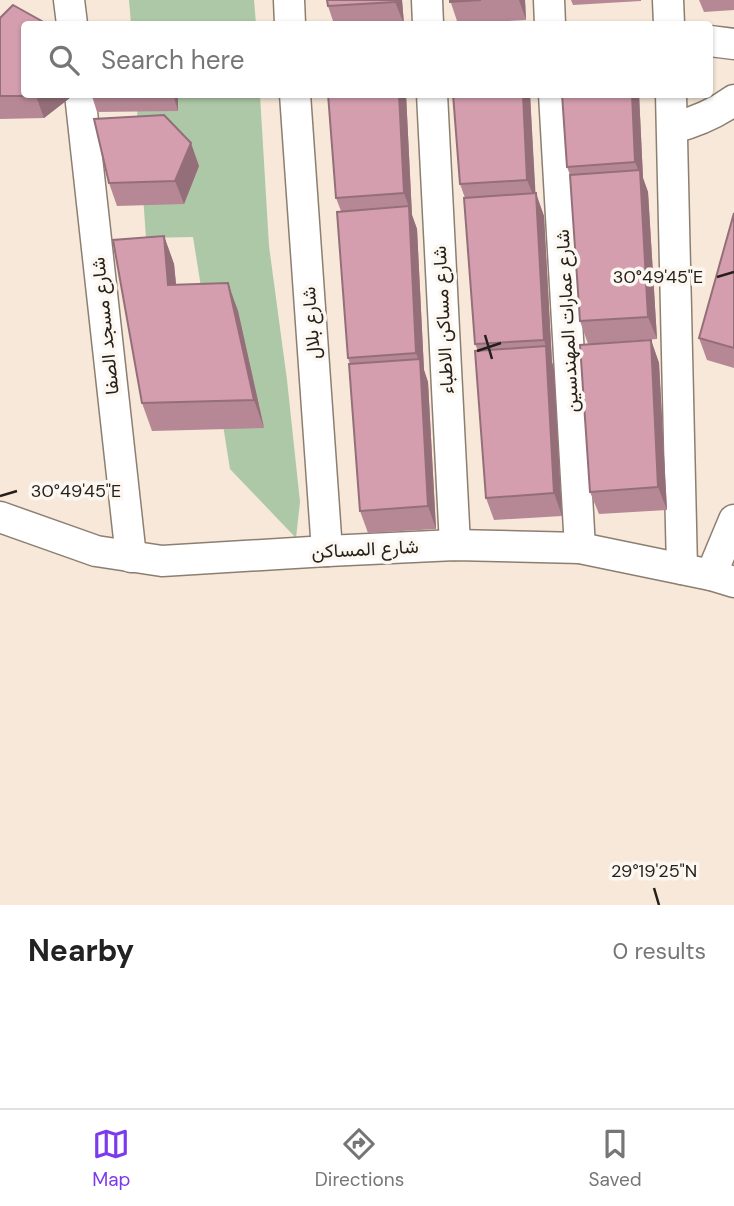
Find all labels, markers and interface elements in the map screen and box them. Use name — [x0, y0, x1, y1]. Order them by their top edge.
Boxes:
search box — [21, 21, 713, 98]
icon: search — [45, 41, 83, 79]
text: Search here — [101, 43, 244, 77]
street label: شارع عمارات المهندسين — [550, 229, 584, 413]
street label: شارع مساكن الاطباء — [427, 245, 459, 395]
street label: شارع مسجد الصفا — [85, 256, 125, 396]
text: 30°49'45"E — [613, 265, 703, 289]
street label: شارع بلال — [296, 286, 326, 360]
text: 30°49'45"E — [31, 479, 121, 503]
street label: شارع المساكن — [311, 534, 419, 564]
text: 29°19'25"N — [611, 859, 697, 883]
text: Nearby — [28, 931, 134, 970]
text: 0 results — [613, 936, 706, 966]
tab: Map — [92, 1125, 130, 1192]
tab: Directions — [315, 1125, 404, 1192]
tab: Saved — [589, 1125, 642, 1192]

